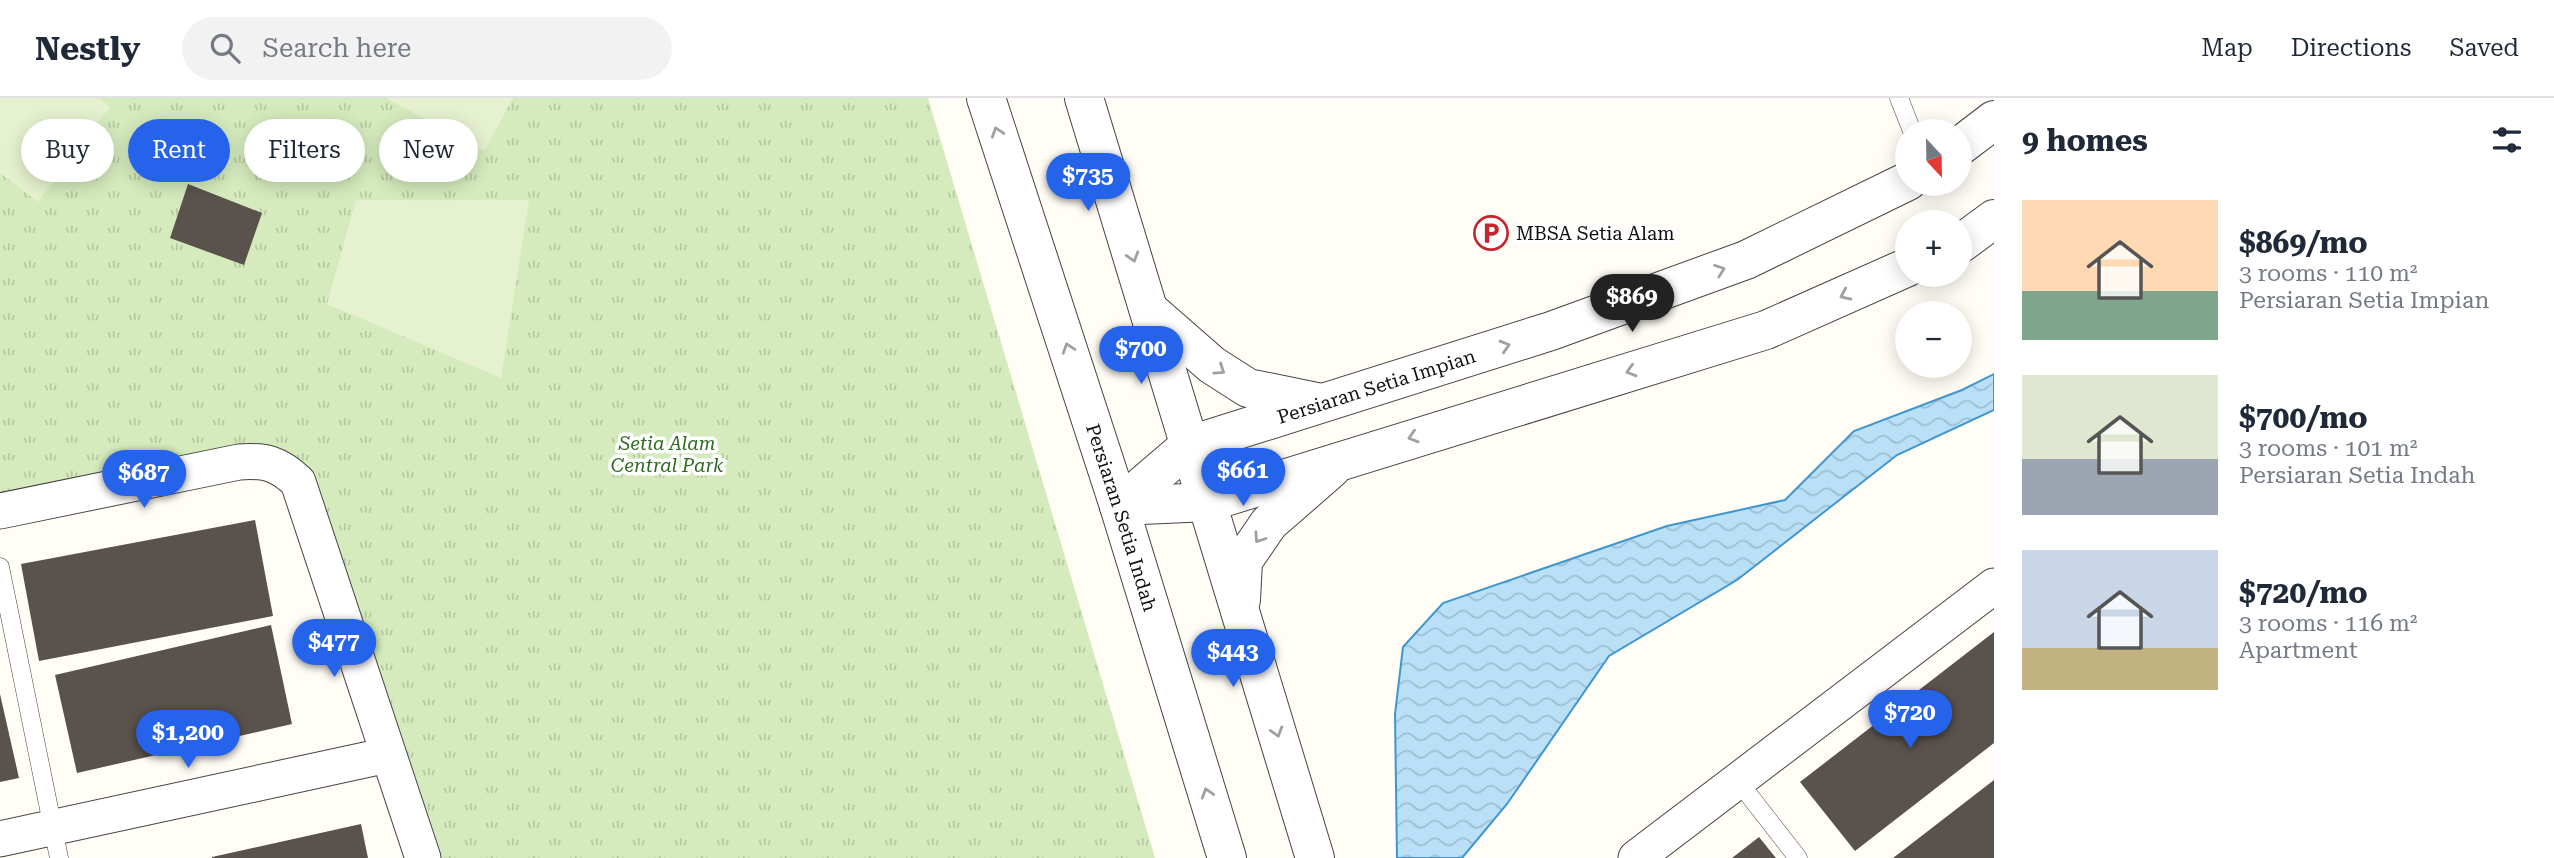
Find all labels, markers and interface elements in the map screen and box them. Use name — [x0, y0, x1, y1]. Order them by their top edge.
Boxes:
search box — [182, 17, 672, 80]
text: Nestly — [35, 29, 140, 68]
icon: search — [206, 29, 244, 67]
text: Search here — [262, 33, 411, 63]
text: Map — [2201, 34, 2253, 62]
text: Directions — [2291, 34, 2411, 62]
text: Saved — [2449, 34, 2519, 62]
chip: Buy — [21, 119, 114, 182]
chip: Rent — [128, 119, 230, 182]
chip: Filters — [244, 119, 365, 182]
chip: New — [379, 119, 478, 182]
north arrow — [1895, 119, 1972, 196]
map controls — [1895, 119, 1972, 378]
icon: filters — [2488, 121, 2526, 159]
text: 9 homes — [2022, 123, 2148, 158]
one-way arrow — [991, 126, 1006, 138]
pin: $735 — [1047, 153, 1129, 213]
text: $735 — [1062, 162, 1114, 189]
button: + — [1895, 210, 1972, 287]
parking icon: MBSA Setia Alam — [1472, 214, 1510, 252]
place label: MBSA Setia Alam — [1516, 222, 1675, 245]
text: $869/mo — [2239, 225, 2368, 260]
icon: home — [2078, 228, 2162, 312]
one-way arrow — [1124, 251, 1139, 263]
text: 3 rooms · 110 m² — [2239, 260, 2417, 287]
one-way arrow — [1713, 264, 1725, 278]
pin: $869 — [1591, 274, 1673, 334]
text: $869 — [1606, 283, 1658, 310]
one-way arrow — [1840, 287, 1852, 301]
text: Persiaran Setia Impian — [2239, 287, 2489, 314]
button: − — [1895, 301, 1972, 378]
pin: $700 — [1100, 327, 1182, 386]
text: $700 — [1115, 335, 1167, 362]
one-way arrow — [1499, 339, 1511, 354]
one-way arrow — [1062, 343, 1076, 355]
street label: Persiaran Setia Impian — [1274, 344, 1478, 428]
one-way arrow — [1212, 362, 1225, 375]
one-way arrow — [1625, 362, 1637, 377]
text: $700/mo — [2239, 400, 2368, 435]
icon: home — [2078, 403, 2162, 487]
street label: Persiaran Setia Indah — [1081, 421, 1162, 614]
one-way arrow — [1408, 429, 1420, 443]
park label: Setia Alam Central Park — [611, 432, 724, 477]
text: 3 rooms · 101 m² — [2239, 435, 2417, 462]
pin: $661 — [1202, 448, 1284, 508]
pin: $687 — [103, 450, 185, 510]
text: $661 — [1217, 457, 1269, 484]
text: $687 — [118, 459, 170, 486]
text: Persiaran Setia Indah — [2239, 462, 2475, 489]
one-way arrow — [1254, 531, 1267, 544]
text: $720/mo — [2239, 575, 2368, 610]
icon: home — [2078, 578, 2162, 662]
text: 3 rooms · 116 m² — [2239, 610, 2417, 637]
pin: $477 — [293, 620, 375, 679]
text: $477 — [308, 628, 360, 655]
pin: $443 — [1192, 630, 1274, 689]
text: Apartment — [2239, 637, 2358, 664]
text: $443 — [1207, 638, 1259, 665]
pin: $720 — [1869, 690, 1951, 750]
text: $720 — [1884, 699, 1936, 726]
pin: $1,200 — [131, 710, 245, 770]
text: $1,200 — [152, 719, 224, 746]
one-way arrow — [1269, 726, 1284, 738]
one-way arrow — [1201, 787, 1215, 799]

